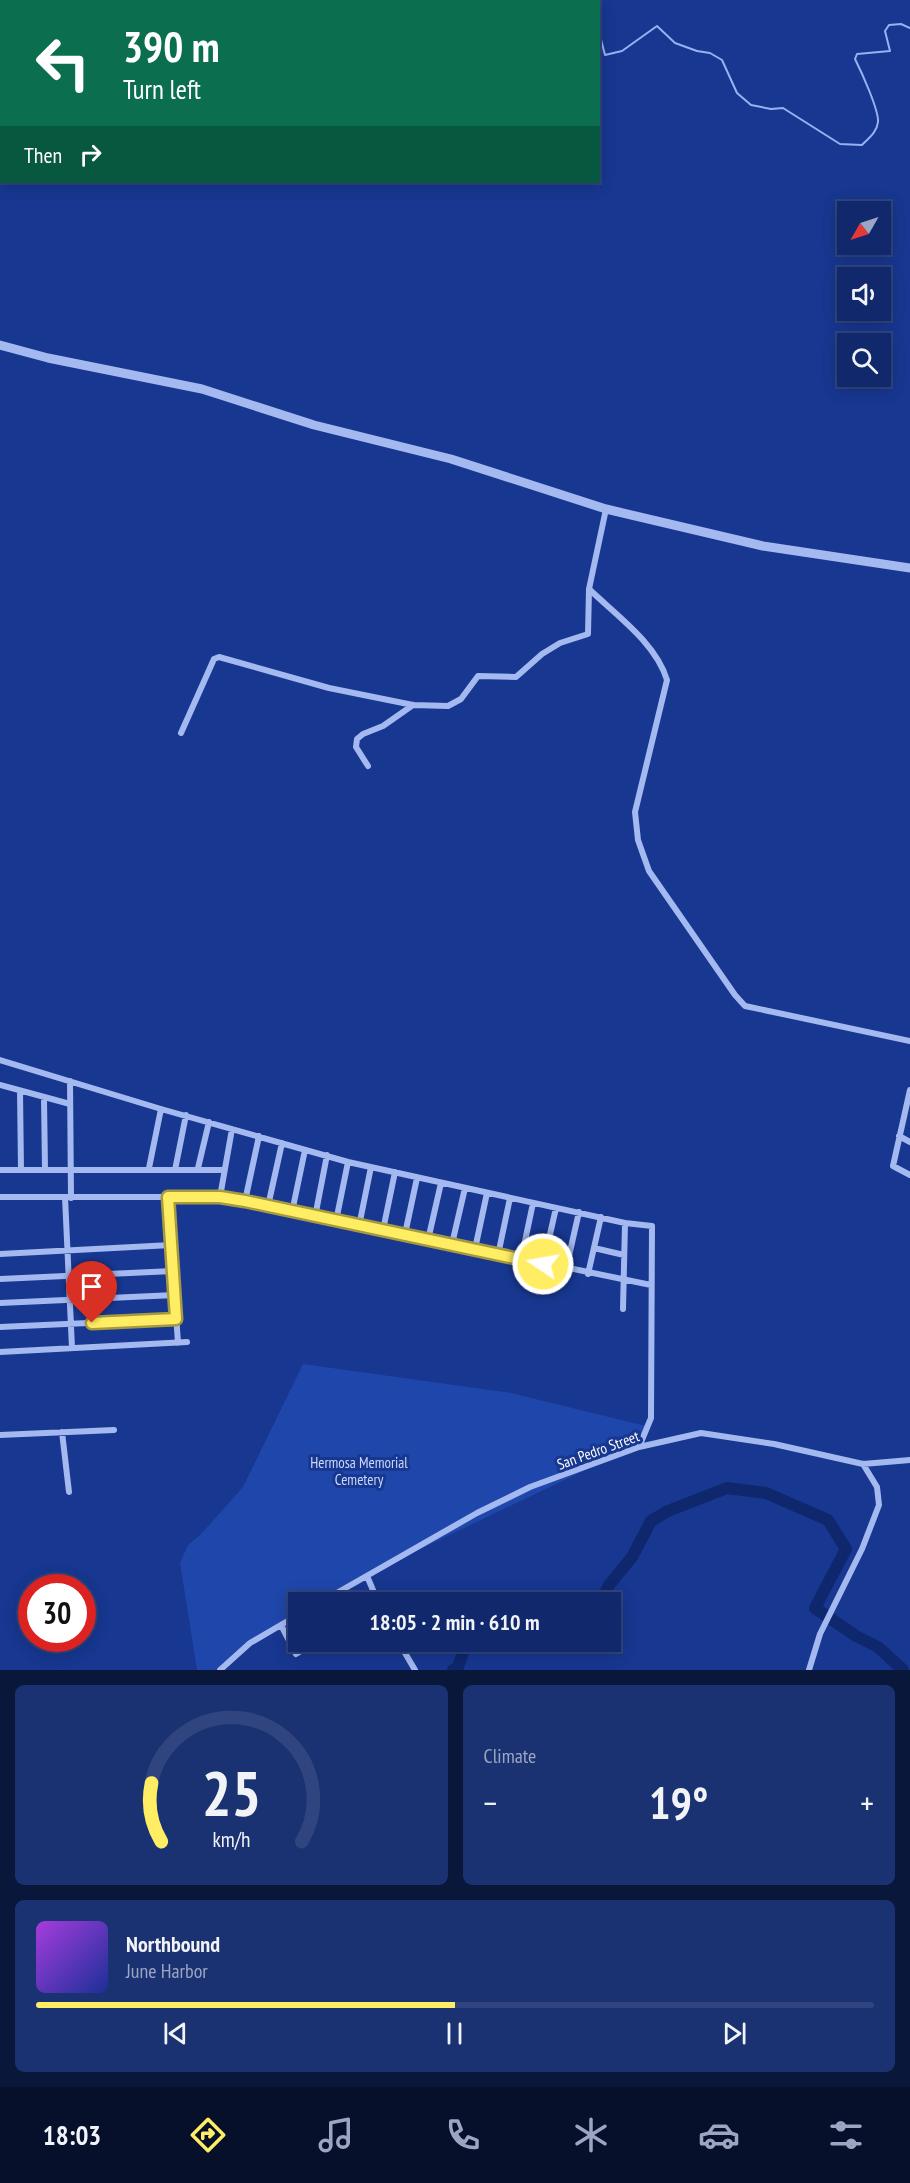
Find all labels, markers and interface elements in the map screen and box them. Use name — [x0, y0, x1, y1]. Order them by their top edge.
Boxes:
text: 390 m — [123, 19, 220, 74]
icon: left — [24, 24, 102, 102]
text: Turn left — [123, 72, 201, 106]
icon: right — [74, 138, 107, 171]
text: Then — [24, 141, 62, 169]
north arrow — [837, 201, 891, 255]
map controls — [837, 201, 891, 387]
button: sound — [837, 267, 891, 321]
button: search — [837, 333, 891, 387]
position arrow — [511, 1232, 575, 1296]
pin — [66, 1261, 117, 1323]
icon: arrive — [75, 1270, 108, 1303]
street label: San Pedro Street — [554, 1426, 642, 1474]
park label: Hermosa Memorial Cemetery — [310, 1453, 408, 1489]
speed limit sign: 30 — [18, 1574, 96, 1652]
text: 18:05 · 2 min · 610 m — [369, 1608, 540, 1636]
text: Climate — [484, 1743, 536, 1769]
text: 25 — [201, 1752, 261, 1833]
text: 19° — [649, 1773, 708, 1831]
text: − — [484, 1781, 497, 1824]
text: + — [860, 1781, 874, 1824]
text: km/h — [212, 1825, 250, 1853]
text: Northbound — [126, 1930, 220, 1958]
text: June Harbor — [126, 1958, 208, 1984]
icon: previous — [159, 2017, 192, 2050]
icon: pause — [438, 2017, 471, 2050]
icon: next — [718, 2017, 751, 2050]
icon: directions — [187, 2114, 229, 2156]
icon: music — [315, 2114, 357, 2156]
icon: phone — [442, 2114, 484, 2156]
icon: climate — [570, 2114, 612, 2156]
icon: car — [698, 2114, 740, 2156]
icon: filters — [825, 2114, 867, 2156]
text: 18:03 — [43, 2118, 101, 2152]

